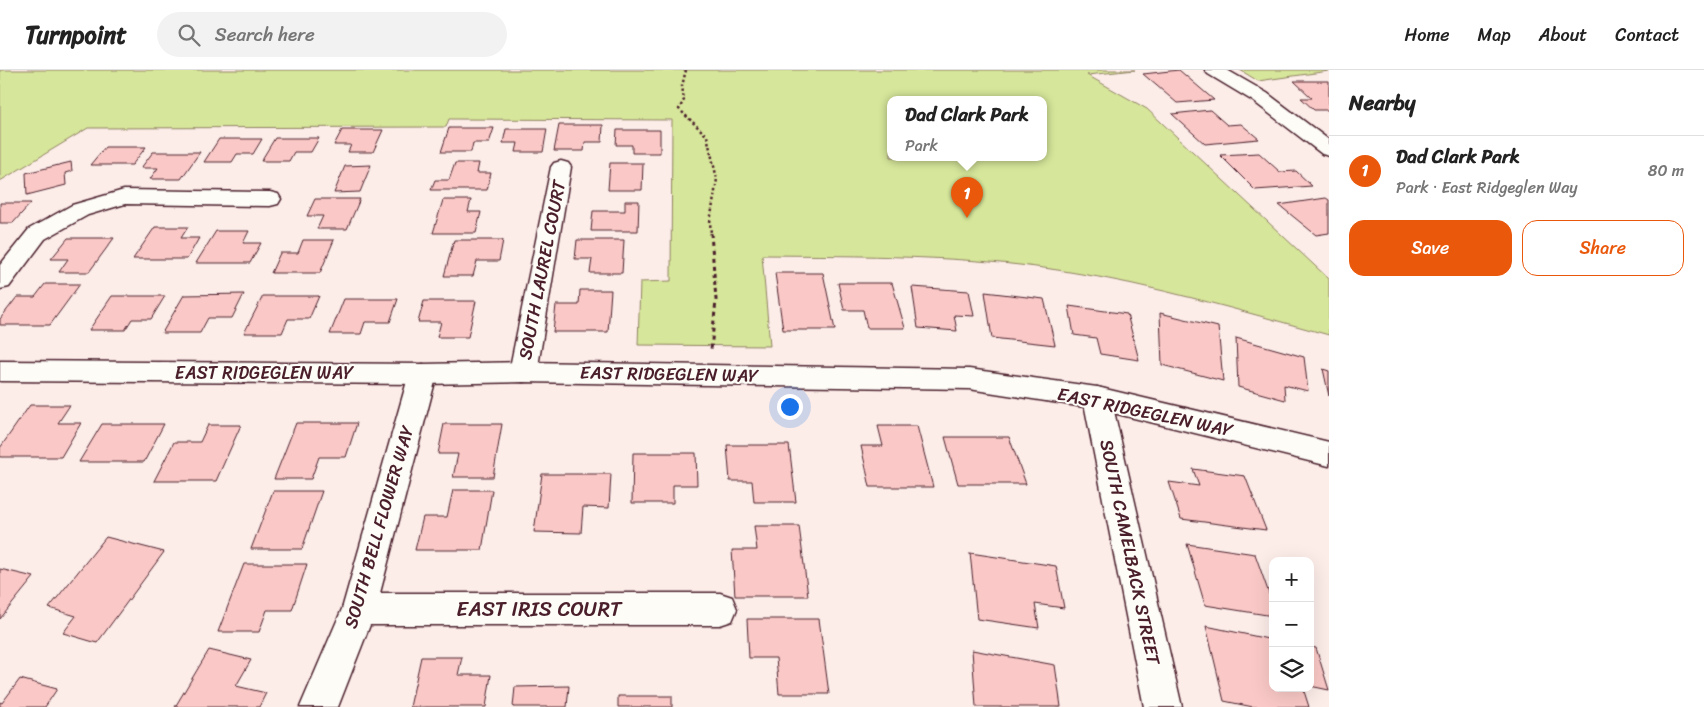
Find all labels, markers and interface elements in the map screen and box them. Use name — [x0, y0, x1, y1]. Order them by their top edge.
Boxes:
search box — [157, 12, 507, 57]
text: Turnpoint — [25, 14, 127, 56]
text: Search here — [215, 18, 315, 51]
text: Home — [1405, 19, 1450, 51]
text: Map — [1478, 19, 1511, 51]
text: About — [1539, 19, 1587, 51]
text: Contact — [1615, 19, 1679, 51]
icon: search — [175, 21, 203, 49]
text: Nearby — [1349, 84, 1415, 122]
popup — [887, 96, 1047, 161]
text: Dad Clark Park — [905, 98, 1029, 131]
text: Park — [905, 131, 938, 160]
text: Dad Clark Park — [1396, 140, 1520, 173]
text: 1 — [1362, 156, 1368, 185]
text: 80 m — [1648, 156, 1684, 185]
text: Park · East Ridgeglen Way — [1396, 173, 1578, 202]
street label: SOUTH LAUREL COURT — [509, 176, 575, 362]
pin: 1 — [951, 177, 983, 218]
button: Save — [1349, 220, 1512, 276]
button: Share — [1522, 220, 1684, 276]
street label: EAST RIDGEGLEN WAY — [580, 356, 759, 392]
street label: EAST RIDGEGLEN WAY — [175, 357, 354, 389]
street label: EAST RIDGEGLEN WAY — [1054, 378, 1237, 446]
your location — [777, 394, 803, 420]
street label: SOUTH BELL FLOWER WAY — [335, 421, 424, 632]
street label: SOUTH CAMELBACK STREET — [1090, 436, 1170, 669]
map controls — [1269, 557, 1314, 692]
button: + — [1269, 557, 1314, 602]
street label: EAST IRIS COURT — [456, 590, 623, 628]
button: − — [1269, 602, 1314, 647]
button: layers — [1269, 647, 1314, 692]

